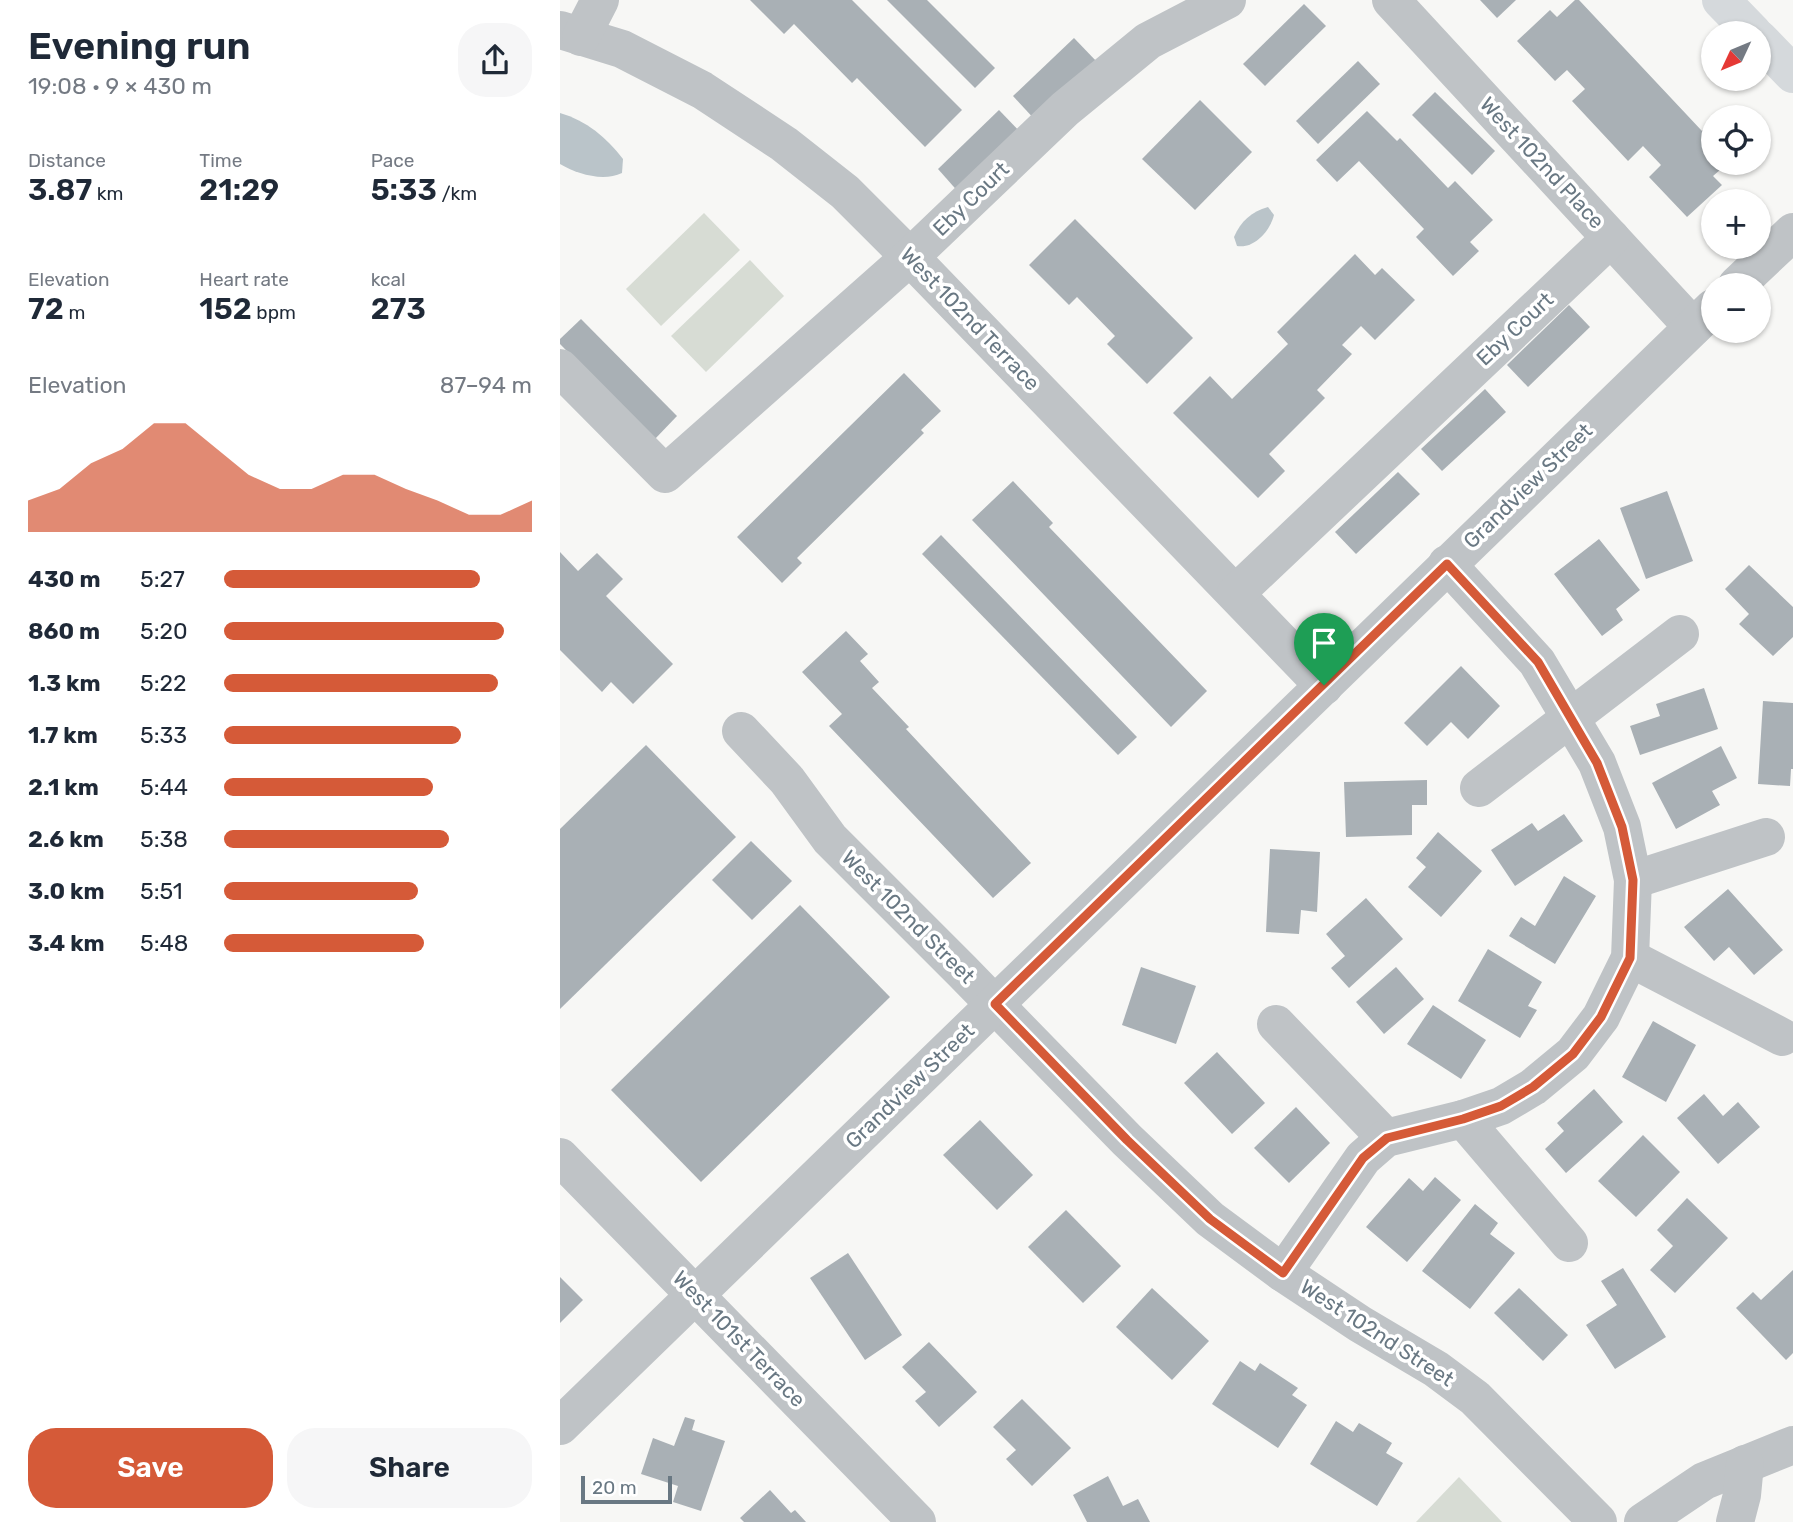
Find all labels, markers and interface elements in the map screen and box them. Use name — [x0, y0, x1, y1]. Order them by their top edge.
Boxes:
north arrow — [1701, 21, 1771, 91]
map controls — [1701, 21, 1771, 343]
text: Evening run — [28, 23, 251, 69]
button: share — [458, 23, 532, 97]
text: 19:08 · 9 × 430 m — [28, 72, 212, 100]
street label: West 102nd Place — [1475, 92, 1610, 234]
button: locate — [1701, 105, 1771, 175]
text: Distance — [28, 149, 106, 172]
text: Time — [199, 149, 242, 172]
text: Pace — [371, 149, 414, 172]
street label: Eby Court — [927, 156, 1014, 241]
text: 3.87 — [28, 172, 92, 208]
text: 21:29 — [199, 172, 279, 208]
text: 5:33 — [371, 172, 437, 208]
text: km — [92, 182, 124, 205]
text: /km — [437, 182, 477, 205]
button: + — [1701, 189, 1771, 259]
street label: West 102nd Terrace — [896, 242, 1045, 395]
text: Elevation — [28, 268, 109, 291]
text: Heart rate — [199, 268, 289, 291]
text: kcal — [371, 268, 406, 291]
button: − — [1701, 273, 1771, 343]
street label: Eby Court — [1471, 287, 1558, 370]
text: 72 — [28, 291, 64, 327]
text: 152 — [199, 291, 252, 327]
text: 273 — [371, 291, 426, 327]
text: m — [64, 301, 85, 324]
text: bpm — [252, 301, 296, 324]
text: Elevation — [28, 371, 127, 399]
text: 87–94 m — [440, 371, 532, 399]
street label: Grandview Street — [1458, 418, 1597, 553]
text: 430 m — [28, 565, 100, 593]
text: 5:27 — [140, 565, 185, 593]
pin — [1294, 613, 1354, 685]
text: 860 m — [28, 617, 100, 645]
text: 5:20 — [140, 617, 188, 645]
icon: arrive — [1305, 624, 1343, 662]
text: 1.3 km — [28, 669, 101, 697]
text: 5:22 — [140, 669, 187, 697]
text: 1.7 km — [28, 721, 98, 749]
text: 5:33 — [140, 721, 187, 749]
text: 2.1 km — [28, 773, 99, 801]
text: 5:44 — [140, 773, 188, 801]
text: 2.6 km — [28, 825, 104, 853]
text: 5:38 — [140, 825, 188, 853]
street label: West 102nd Street — [837, 845, 980, 988]
text: 3.0 km — [28, 877, 105, 905]
text: 5:51 — [140, 877, 183, 905]
text: 3.4 km — [28, 929, 105, 957]
text: 5:48 — [140, 929, 188, 957]
street label: Grandview Street — [840, 1018, 979, 1153]
street label: West 101st Terrace — [668, 1265, 811, 1412]
street label: West 102nd Street — [1296, 1274, 1459, 1392]
button: Save — [28, 1428, 273, 1508]
button: Share — [287, 1428, 532, 1508]
scale bar — [581, 1473, 672, 1505]
text: 20 m — [592, 1476, 637, 1499]

